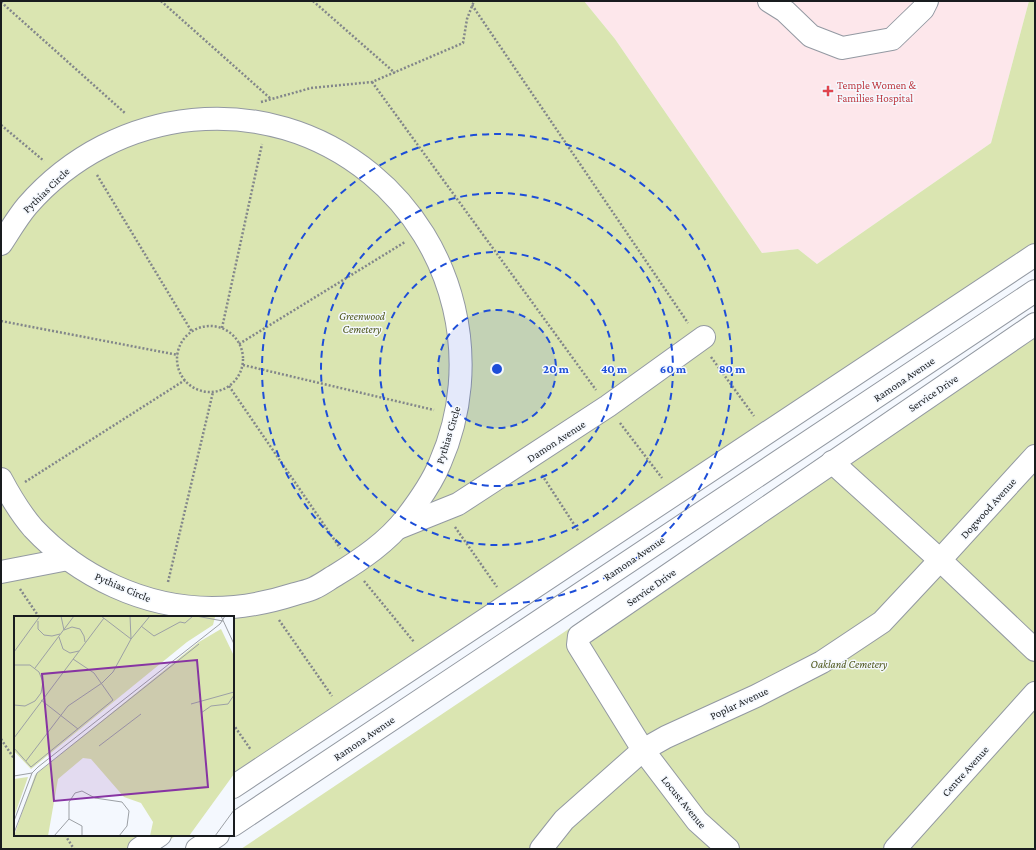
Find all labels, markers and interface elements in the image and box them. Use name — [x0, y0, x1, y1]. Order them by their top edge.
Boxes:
place label: Temple Women & Families Hospital — [837, 79, 917, 105]
marker: Temple Women & Families Hospital — [822, 85, 834, 97]
street label: Pythias Circle — [20, 165, 72, 216]
park label: Greenwood Cemetery — [339, 310, 386, 336]
street label: Ramona Avenue — [871, 354, 937, 404]
centre of rings — [490, 362, 504, 376]
text: 20 m — [543, 362, 570, 376]
text: 40 m — [601, 362, 628, 376]
text: 60 m — [660, 362, 687, 376]
text: 80 m — [719, 362, 746, 376]
street label: Service Drive — [906, 372, 960, 414]
street label: Pythias Circle — [434, 404, 463, 466]
street label: Damon Avenue — [525, 418, 588, 464]
street label: Dogwood Avenue — [958, 475, 1019, 541]
street label: Ramona Avenue — [601, 533, 667, 583]
street label: Service Drive — [624, 566, 678, 608]
street label: Pythias Circle — [93, 570, 153, 605]
inset map — [14, 616, 234, 836]
park label: Oakland Cemetery — [811, 658, 888, 671]
street label: Poplar Avenue — [708, 684, 771, 723]
street label: Ramona Avenue — [331, 713, 397, 763]
street label: Centre Avenue — [939, 743, 991, 799]
street label: Locust Avenue — [659, 773, 709, 831]

